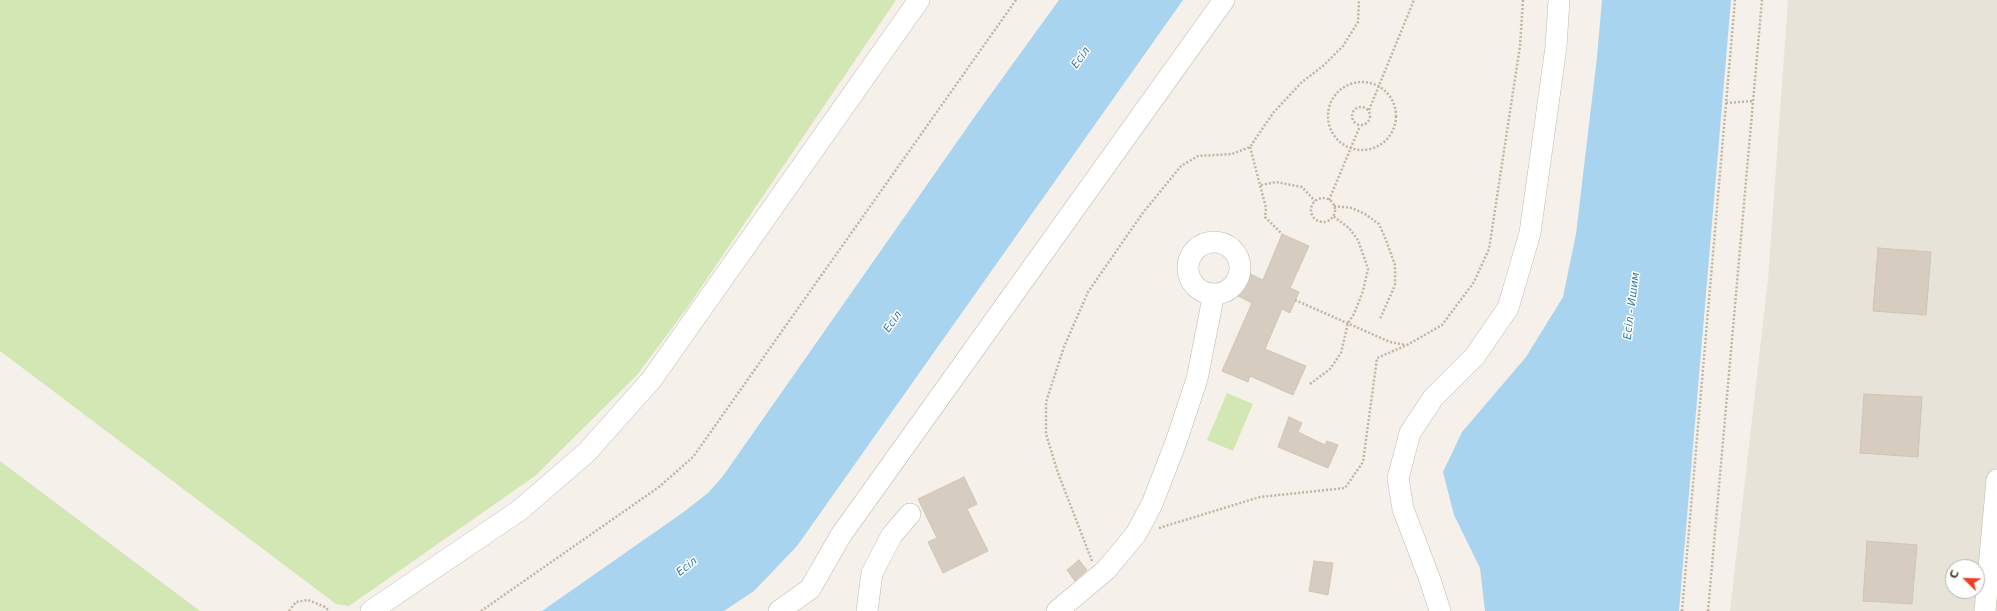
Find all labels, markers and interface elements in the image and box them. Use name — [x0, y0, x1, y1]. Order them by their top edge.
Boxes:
water label: Есіл — [1069, 45, 1093, 71]
water label: Есіл - Ишим — [1621, 272, 1643, 340]
water label: Есіл — [881, 309, 905, 335]
water label: Есіл — [674, 555, 700, 579]
north arrow — [1945, 559, 1985, 599]
text: С — [1947, 568, 1962, 581]

